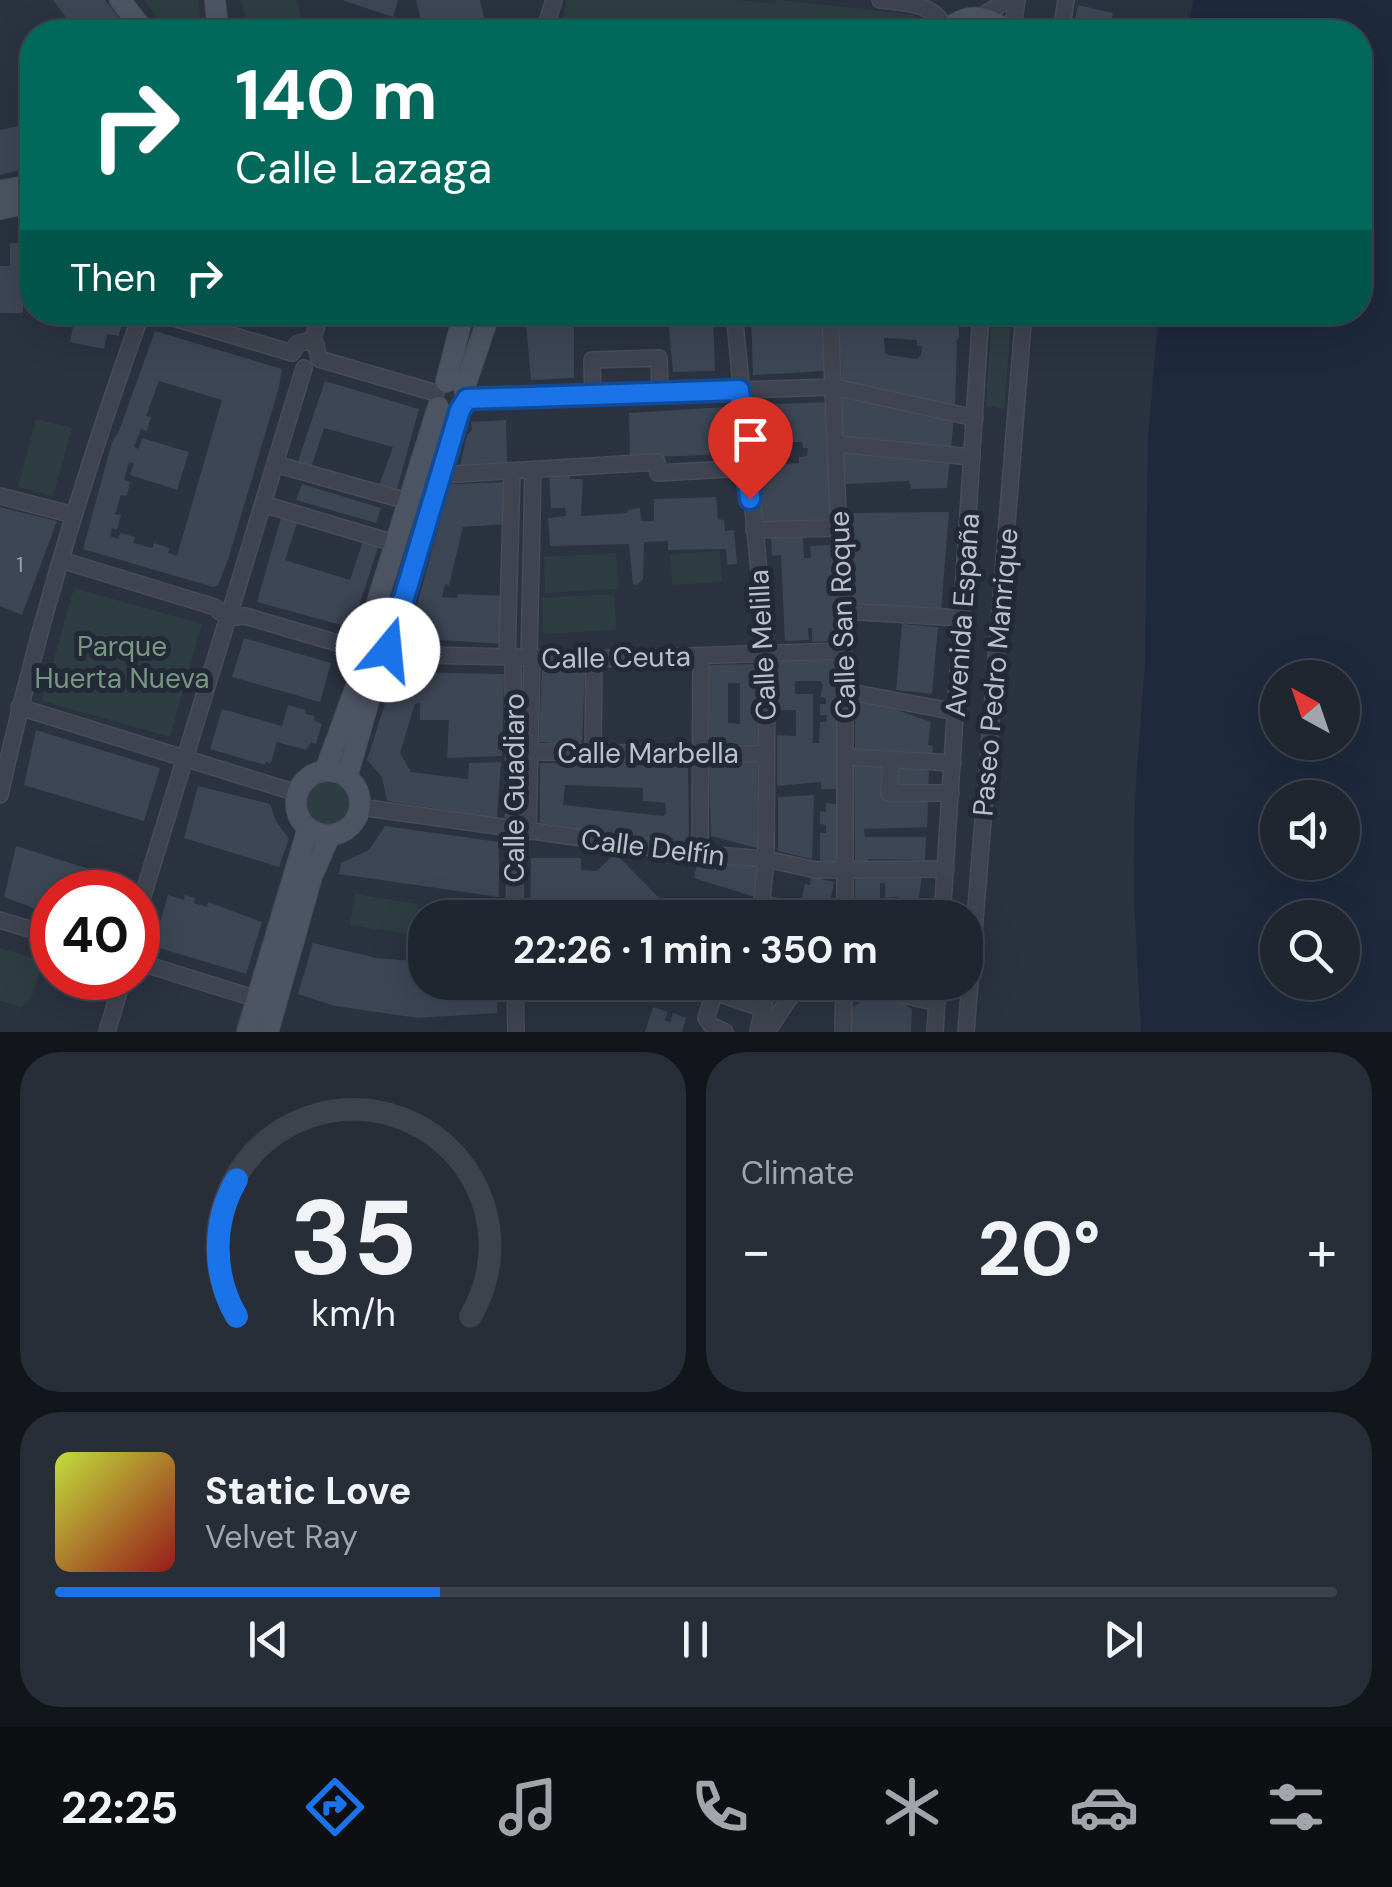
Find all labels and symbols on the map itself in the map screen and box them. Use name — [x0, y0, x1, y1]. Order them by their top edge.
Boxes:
pin — [708, 397, 793, 500]
street label: Calle San Roque — [820, 510, 865, 720]
street label: Avenida España — [937, 512, 988, 718]
street label: Paseo Pedro Manrique — [964, 526, 1027, 818]
house number: 1 — [17, 550, 23, 579]
street label: Calle Melilla — [740, 568, 785, 721]
position arrow — [336, 598, 440, 702]
park label: Parque Huerta Nueva — [34, 628, 210, 697]
street label: Calle Ceuta — [541, 638, 691, 677]
north arrow — [1260, 660, 1360, 760]
street label: Calle Guadiaro — [496, 693, 533, 883]
street label: Calle Marbella — [557, 735, 739, 772]
street label: Calle Delfín — [579, 820, 727, 875]
speed limit sign: 40 — [30, 870, 160, 1000]

